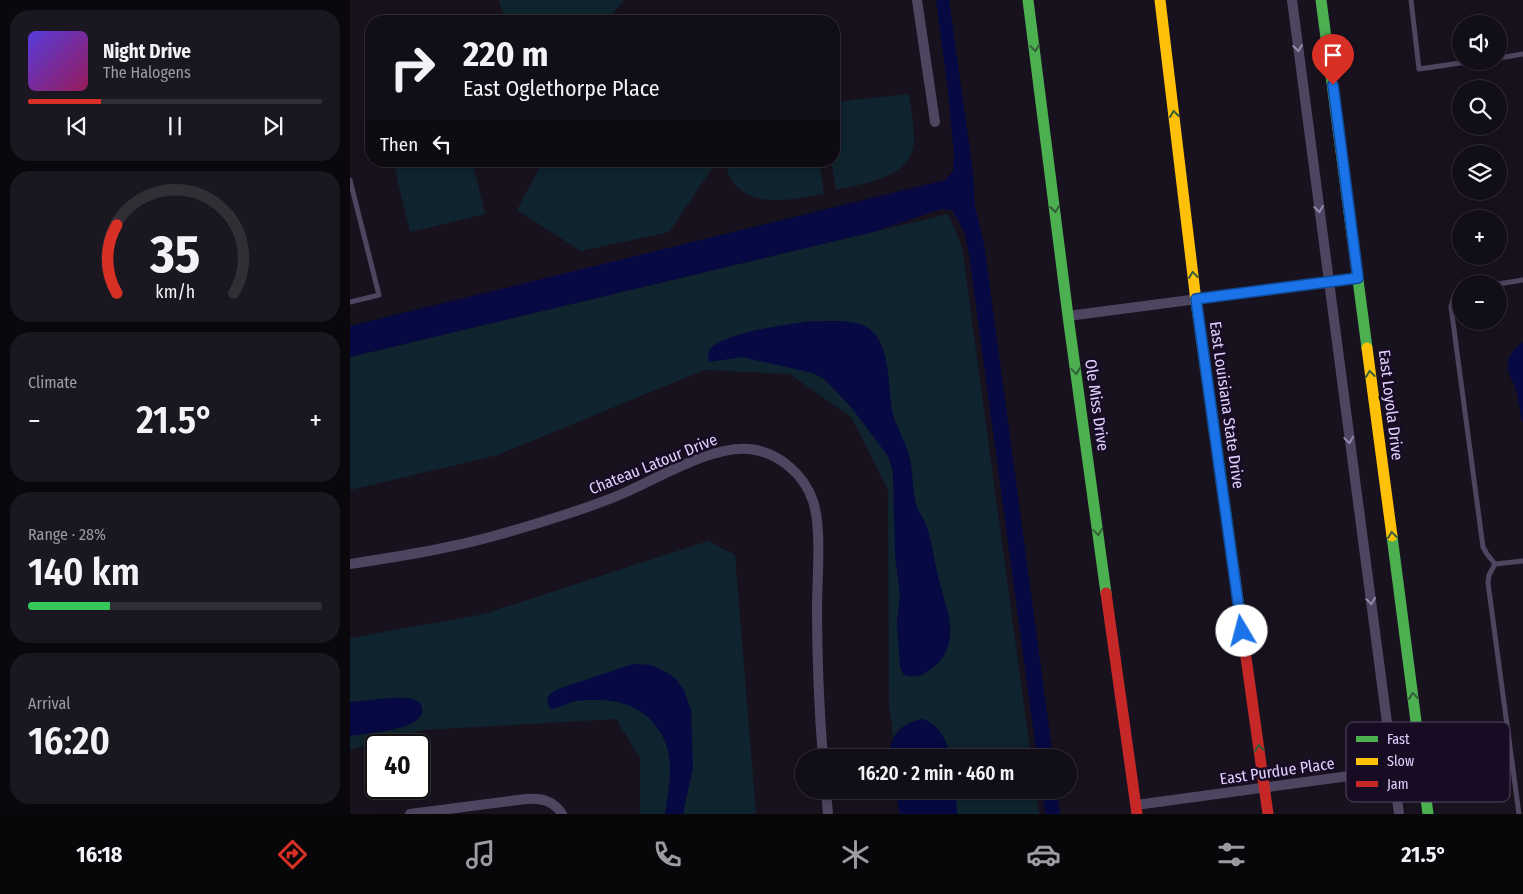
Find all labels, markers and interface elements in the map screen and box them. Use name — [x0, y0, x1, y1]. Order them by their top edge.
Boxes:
map controls — [1452, 15, 1507, 330]
button: sound — [1452, 15, 1507, 70]
text: 220 m — [463, 33, 549, 75]
pin — [1312, 34, 1354, 85]
icon: right — [380, 35, 445, 100]
text: Night Drive — [103, 40, 191, 63]
icon: arrive — [1319, 41, 1347, 69]
one-way arrow — [1029, 45, 1040, 53]
one-way arrow — [1292, 45, 1303, 53]
text: The Halogens — [103, 63, 191, 82]
text: East Oglethorpe Place — [463, 75, 660, 102]
button: search — [1452, 80, 1507, 135]
one-way arrow — [1169, 110, 1180, 118]
icon: previous — [63, 112, 91, 140]
icon: pause — [161, 112, 189, 140]
icon: next — [259, 112, 287, 140]
icon: left — [428, 130, 456, 158]
text: Then — [380, 133, 418, 156]
button: layers — [1452, 145, 1507, 200]
one-way arrow — [1049, 206, 1060, 214]
one-way arrow — [1313, 206, 1324, 214]
button: + — [1452, 210, 1507, 265]
text: 35 — [149, 223, 200, 286]
one-way arrow — [1188, 271, 1199, 279]
button: − — [1452, 275, 1507, 330]
text: km/h — [155, 281, 195, 303]
street label: East Louisiana State Drive — [1206, 320, 1248, 490]
street label: East Loyola Drive — [1375, 349, 1407, 461]
street label: Ole Miss Drive — [1081, 358, 1113, 452]
one-way arrow — [1070, 367, 1081, 375]
one-way arrow — [1366, 370, 1376, 378]
text: Climate — [28, 373, 77, 392]
text: 21.5° — [136, 397, 214, 443]
text: − — [28, 404, 41, 437]
text: + — [309, 404, 322, 437]
street label: Chateau Latour Drive — [586, 430, 720, 498]
one-way arrow — [1343, 436, 1354, 444]
text: Range · 28% — [28, 525, 106, 544]
one-way arrow — [1092, 528, 1103, 536]
one-way arrow — [1387, 531, 1397, 539]
text: 140 km — [28, 549, 140, 595]
one-way arrow — [1365, 597, 1375, 605]
position arrow — [1215, 604, 1267, 656]
one-way arrow — [1408, 692, 1419, 700]
text: Arrival — [28, 694, 70, 713]
text: 16:20 — [28, 718, 110, 764]
legend — [1346, 722, 1510, 802]
text: Fast — [1387, 731, 1410, 748]
speed limit sign: 40 — [365, 734, 430, 799]
one-way arrow — [1254, 744, 1265, 752]
text: Slow — [1387, 753, 1414, 770]
street label: East Purdue Place — [1218, 754, 1336, 788]
text: 16:20 · 2 min · 460 m — [858, 762, 1014, 785]
text: Jam — [1387, 776, 1408, 793]
icon: directions — [275, 837, 310, 872]
icon: music — [463, 837, 498, 872]
icon: phone — [650, 837, 685, 872]
icon: climate — [838, 837, 873, 872]
icon: car — [1026, 837, 1061, 872]
icon: filters — [1214, 837, 1249, 872]
text: 16:18 — [76, 841, 122, 868]
text: 21.5° — [1401, 841, 1447, 868]

